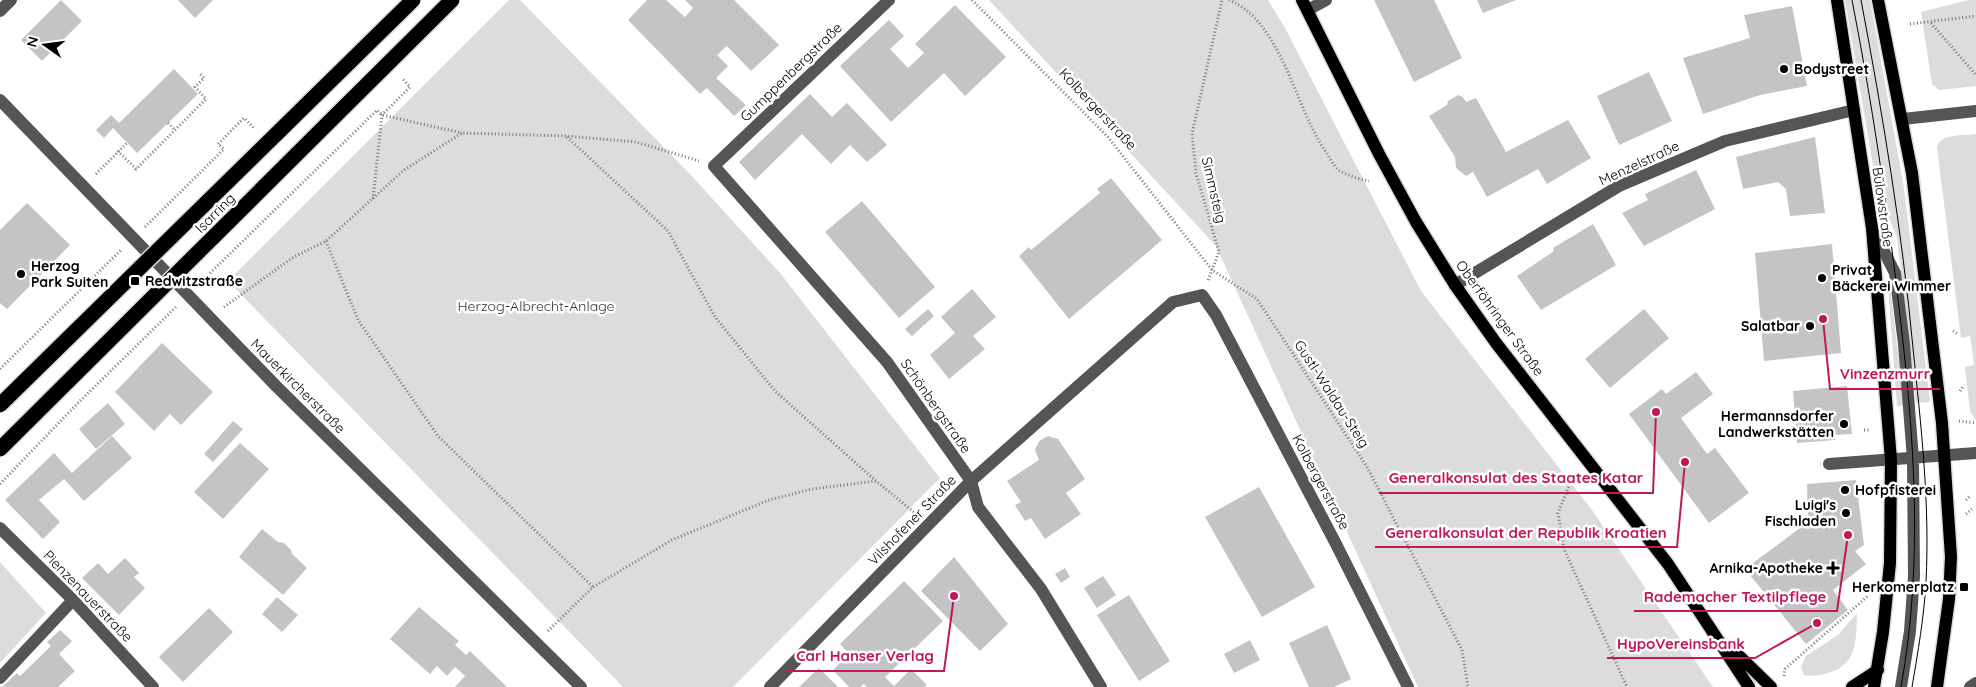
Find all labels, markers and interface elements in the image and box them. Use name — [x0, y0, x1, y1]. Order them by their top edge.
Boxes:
street label: Gumppenbergstraße — [736, 19, 846, 125]
north arrow — [20, 20, 70, 70]
text: N — [22, 35, 42, 49]
place label: Bodystreet — [1794, 60, 1870, 78]
marker: Bodystreet — [1778, 63, 1790, 75]
street label: Kolbergerstraße — [1055, 64, 1141, 154]
street label: Menzelstraße — [1596, 136, 1682, 189]
street label: Simmsteig — [1198, 155, 1230, 225]
street label: Bülowstraße — [1868, 166, 1898, 248]
street label: Isarring — [191, 189, 239, 237]
place label: Herzog Park Suiten — [31, 257, 108, 291]
street label: Oberföhringer Straße — [1452, 257, 1548, 379]
place label: Privat Bäckerei Wimmer — [1832, 261, 1951, 295]
marker: Herzog Park Suiten — [15, 268, 27, 280]
place label: Redwitzstraße — [145, 272, 243, 290]
marker: Privat Bäckerei Wimmer — [1816, 272, 1828, 284]
marker: Redwitzstraße — [129, 275, 141, 287]
park label: Herzog-Albrecht-Anlage — [458, 297, 615, 315]
place label: Salatbar — [1741, 317, 1800, 335]
marker: Salatbar — [1804, 320, 1816, 332]
street label: Mauerkircherstraße — [247, 335, 349, 437]
street label: Gustl-Waldau-Steig — [1290, 337, 1374, 451]
street label: Schönbergstraße — [897, 355, 975, 457]
callout: Vinzenzmurr — [1830, 359, 1940, 389]
text: Vinzenzmurr — [1840, 364, 1931, 383]
place label: Hermannsdorfer Landwerkstätten — [1718, 407, 1834, 441]
marker: Hermannsdorfer Landwerkstätten — [1838, 418, 1850, 430]
street label: Kolbergerstraße — [1288, 431, 1354, 533]
callout: Generalkonsulat des Staates Katar — [1379, 463, 1653, 493]
text: Generalkonsulat des Staates Katar — [1389, 468, 1644, 487]
street label: Vilshofener Straße — [864, 471, 960, 569]
place label: Hofpfisterei — [1855, 481, 1936, 499]
marker: Hofpfisterei — [1839, 484, 1851, 496]
place label: Luigi's Fischladen — [1765, 496, 1836, 530]
marker: Luigi's Fischladen — [1840, 507, 1852, 519]
callout: Generalkonsulat der Republik Kroatien — [1375, 517, 1677, 547]
text: Generalkonsulat der Republik Kroatien — [1385, 523, 1667, 542]
street label: Pienzenauerstraße — [40, 546, 137, 646]
place label: Arnika-Apotheke — [1710, 559, 1823, 577]
marker: Arnika-Apotheke — [1827, 562, 1839, 574]
place label: Herkomerplatz — [1852, 578, 1954, 596]
callout: Rademacher Textilpflege — [1634, 581, 1837, 611]
marker: Herkomerplatz — [1958, 581, 1970, 593]
text: Rademacher Textilpflege — [1644, 587, 1826, 606]
callout: HypoVereinsbank — [1607, 628, 1755, 658]
text: HypoVereinsbank — [1617, 634, 1745, 653]
callout: Carl Hanser Verlag — [786, 641, 944, 671]
text: Carl Hanser Verlag — [796, 646, 934, 665]

